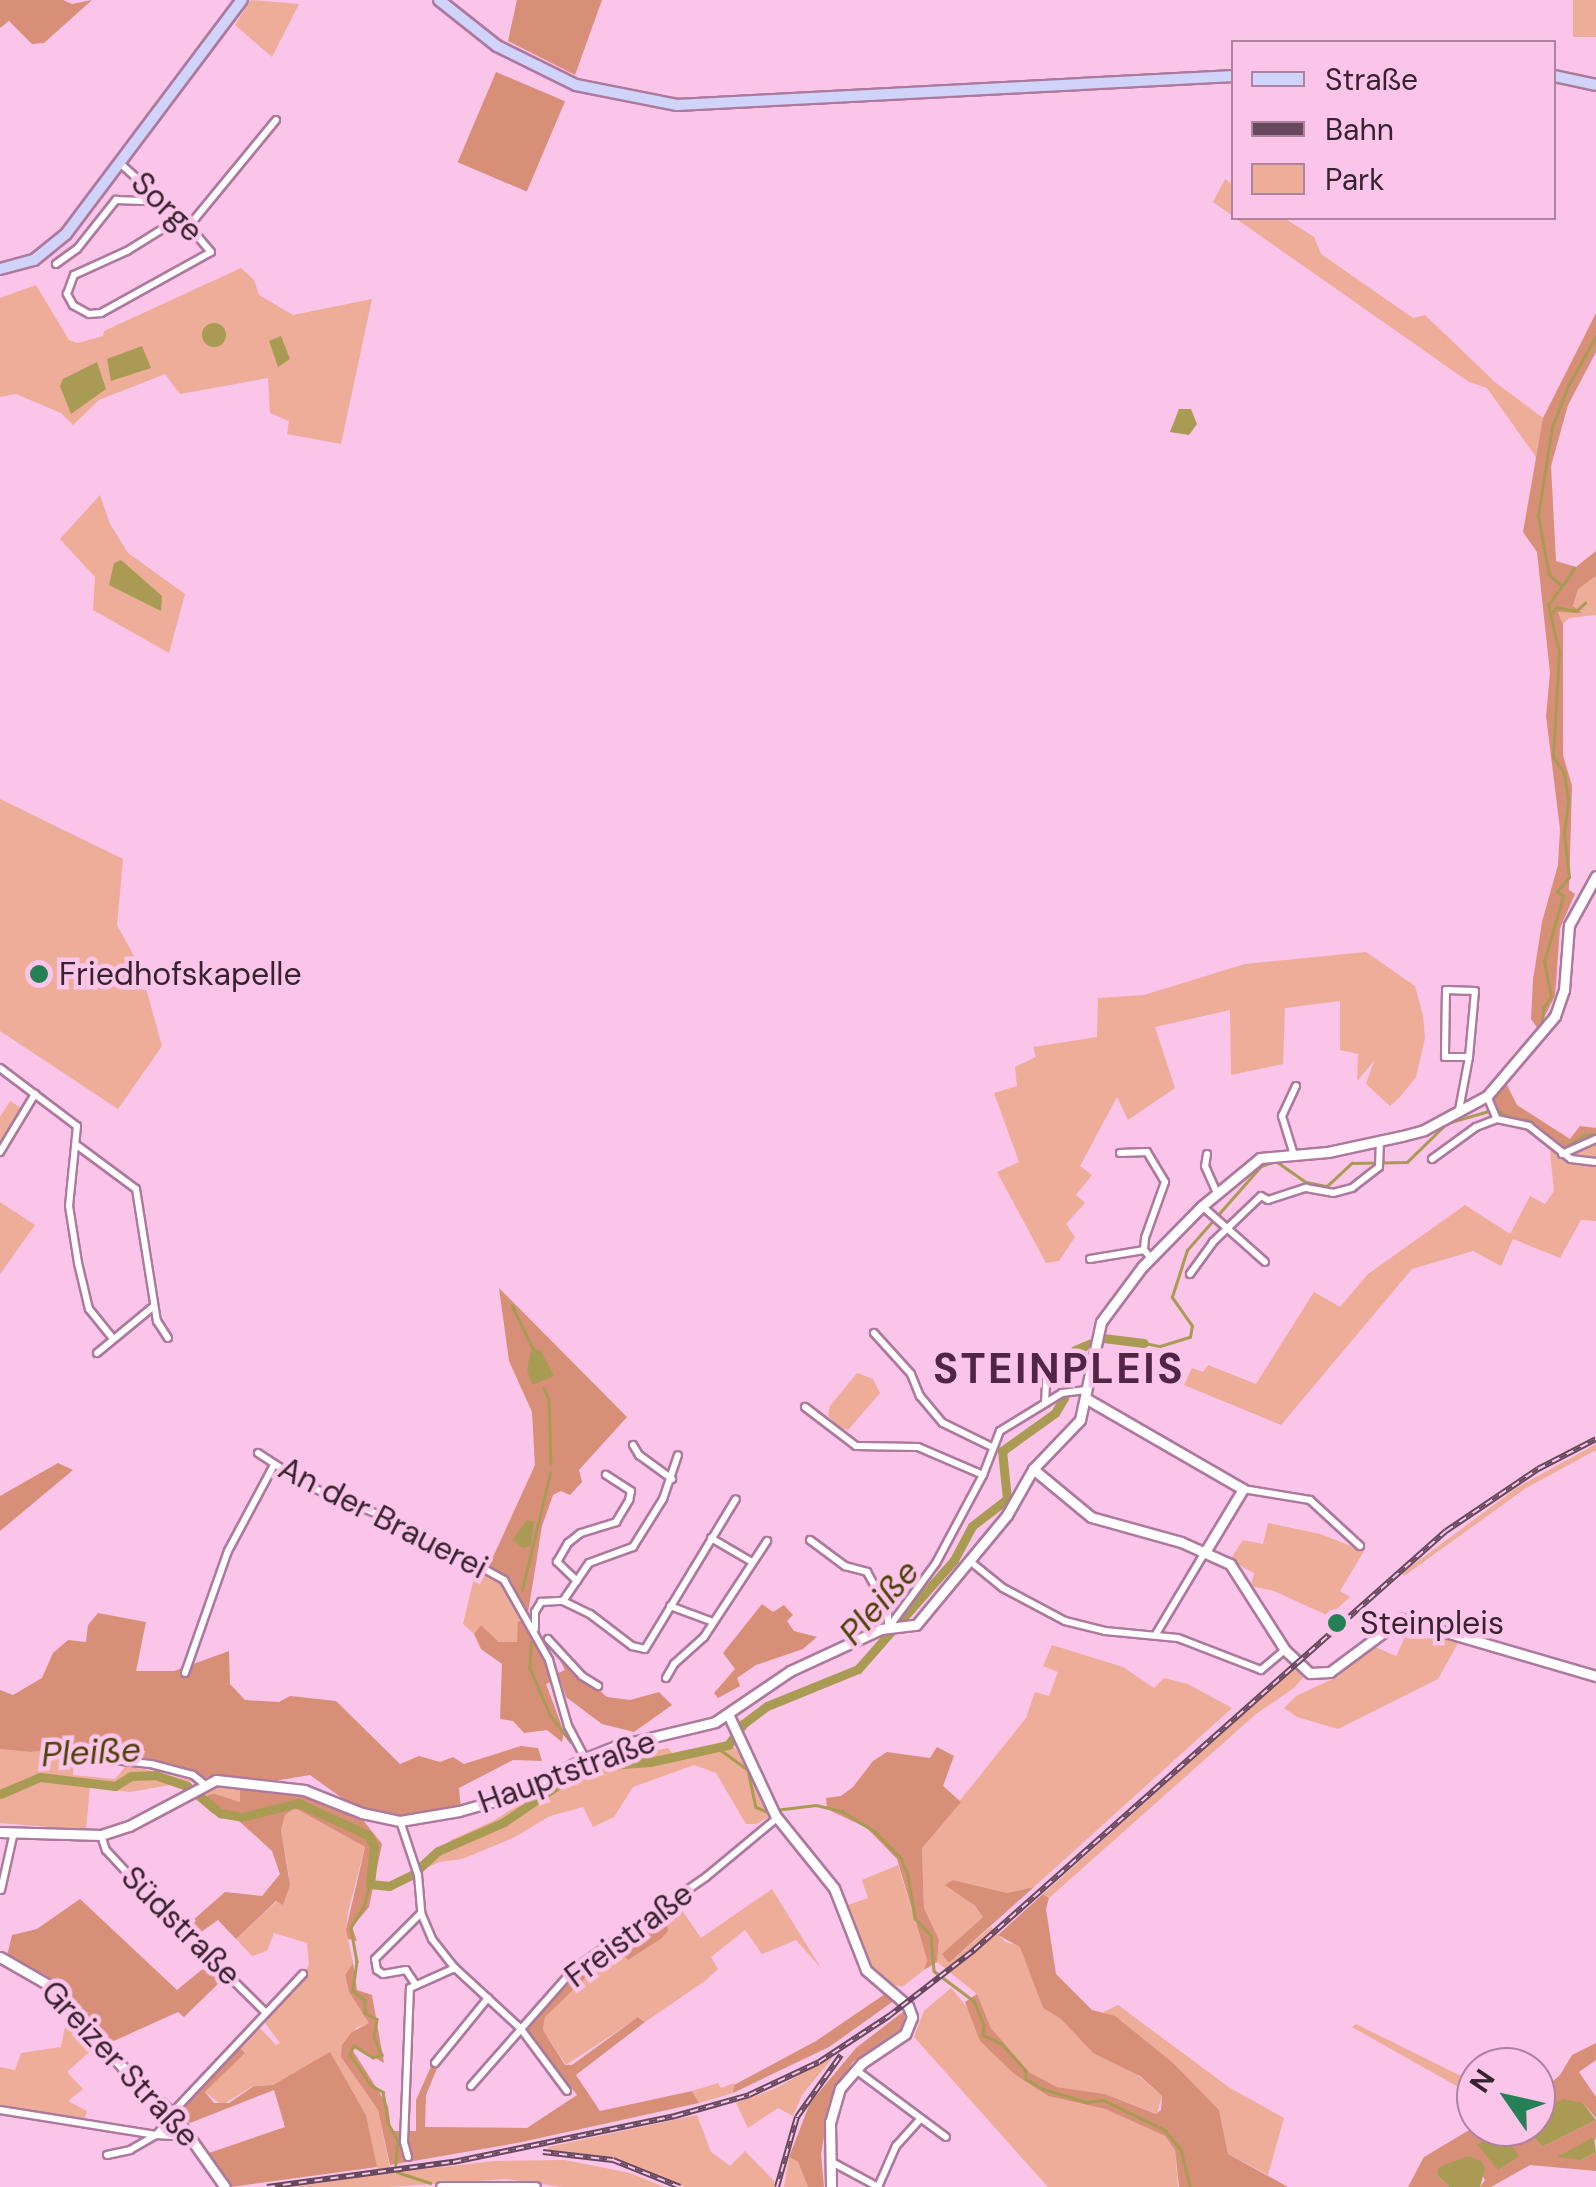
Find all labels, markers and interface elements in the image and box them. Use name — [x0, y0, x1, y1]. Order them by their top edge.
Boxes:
legend — [1231, 40, 1556, 220]
text: Straße — [1325, 60, 1418, 99]
text: Bahn — [1325, 110, 1394, 149]
text: Park — [1325, 160, 1384, 199]
street label: Sorge — [123, 164, 211, 250]
place label: Friedhofskapelle — [59, 955, 302, 993]
marker: Friedhofskapelle — [28, 963, 50, 985]
district label: STEINPLEIS — [933, 1344, 1185, 1394]
street label: An der Brauerei — [272, 1449, 494, 1587]
water label: Pleiße — [830, 1551, 928, 1653]
place label: Steinpleis — [1360, 1604, 1504, 1642]
marker: Steinpleis — [1324, 1610, 1350, 1636]
street label: Hauptstraße — [473, 1722, 661, 1822]
water label: Pleiße — [40, 1728, 142, 1776]
street label: Südstraße — [113, 1858, 249, 1994]
street label: Freistraße — [557, 1874, 701, 1996]
street label: Greizer Straße — [33, 1973, 207, 2155]
north arrow — [1456, 2047, 1556, 2147]
text: N — [1461, 2062, 1503, 2100]

